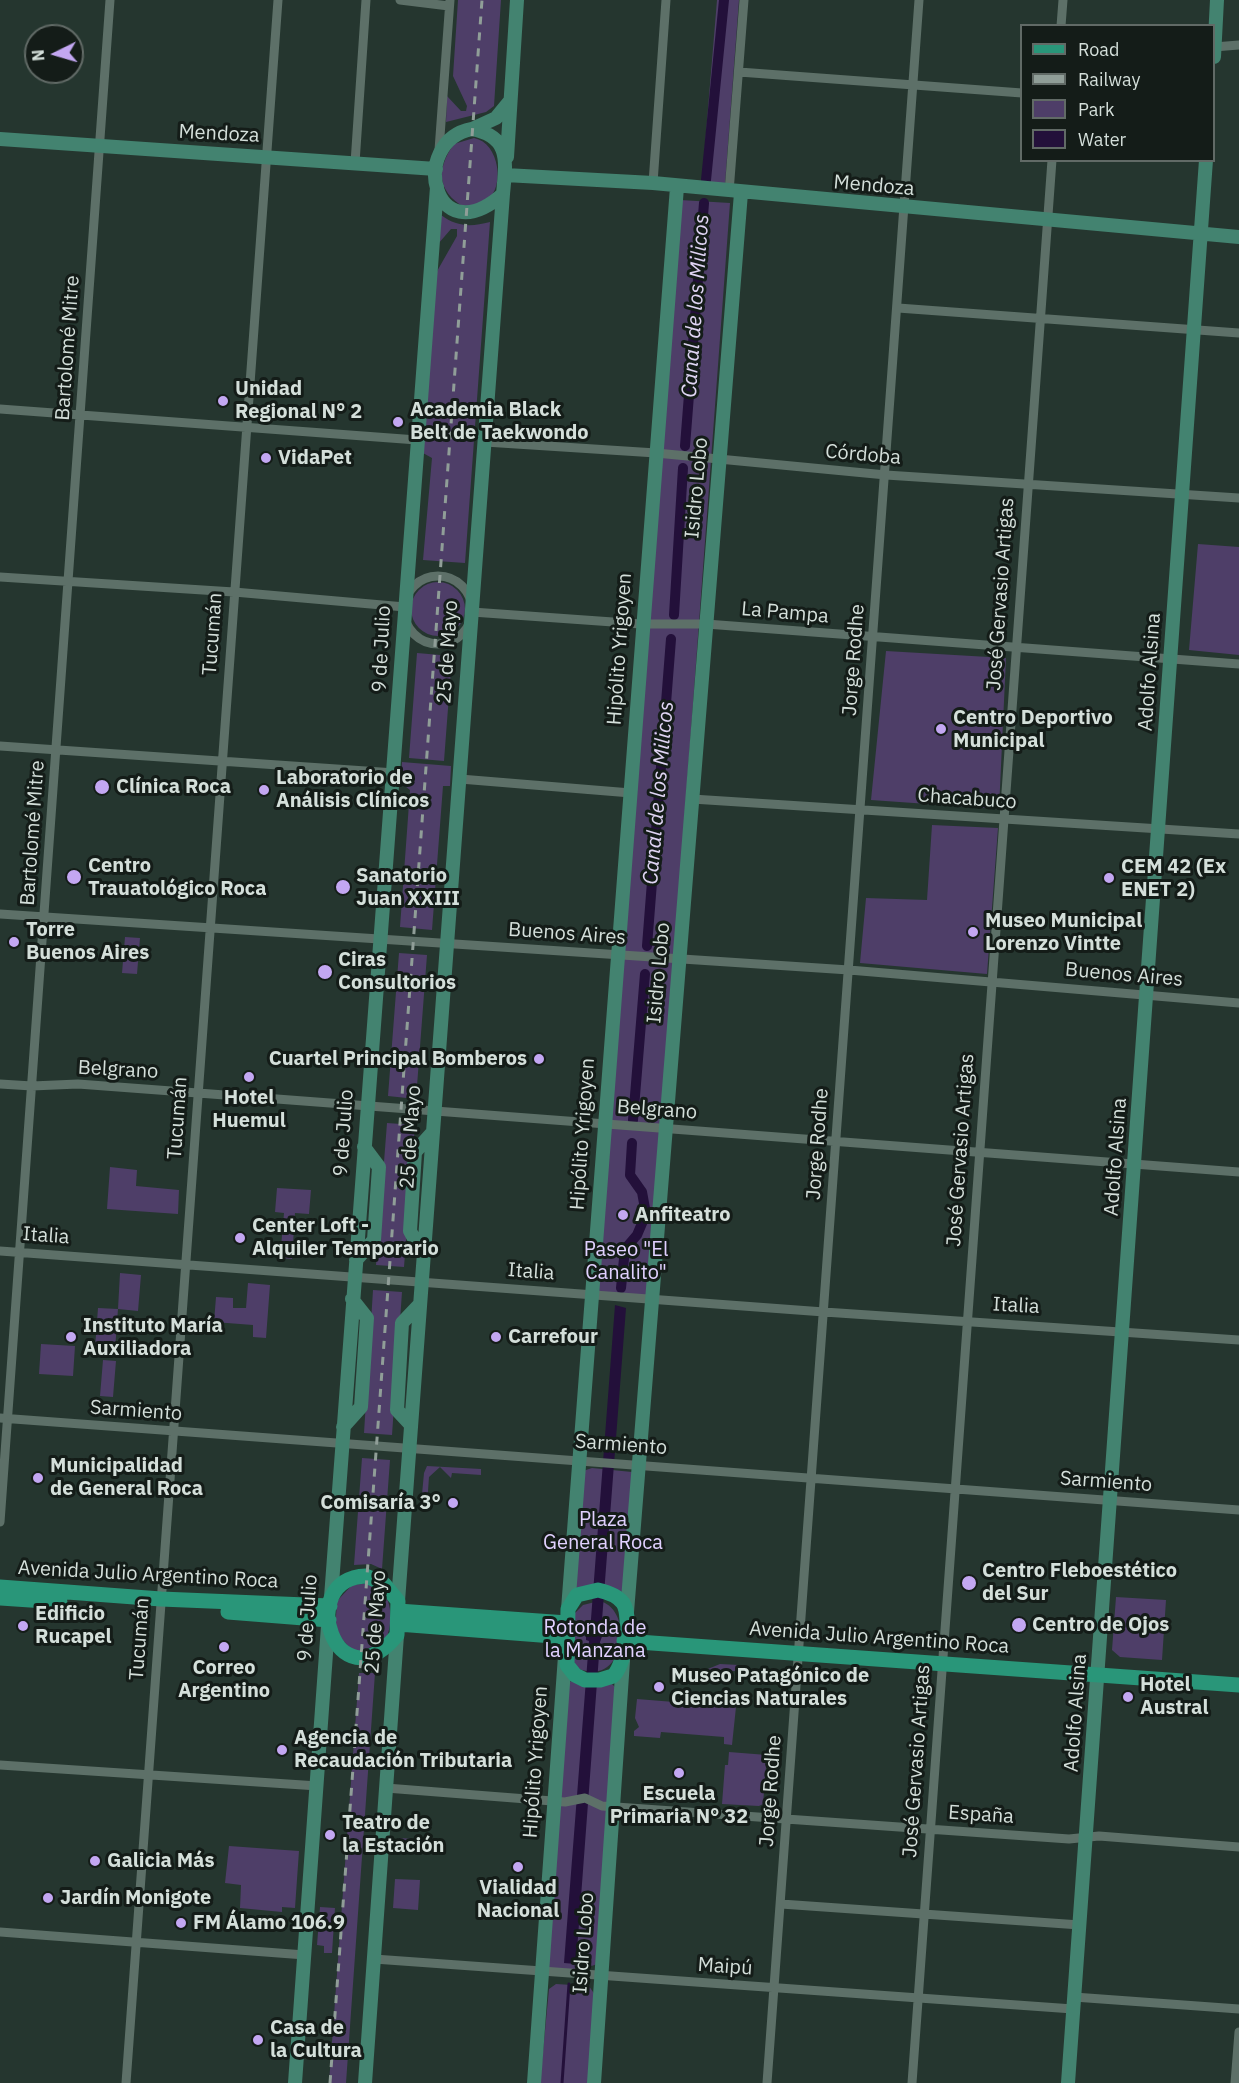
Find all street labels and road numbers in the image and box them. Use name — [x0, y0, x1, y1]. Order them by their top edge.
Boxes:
street label: Mendoza — [178, 120, 260, 148]
street label: Mendoza — [832, 171, 916, 201]
street label: Bartolomé Mitre — [51, 275, 85, 421]
street label: Isidro Lobo — [681, 436, 713, 540]
street label: Córdoba — [824, 440, 902, 470]
street label: José Gervasio Artigas — [982, 497, 1020, 691]
street label: Hipólito Yrigoyen — [603, 572, 637, 726]
street label: Tucumán — [198, 592, 228, 676]
street label: La Pampa — [740, 597, 830, 629]
street label: 25 de Mayo — [432, 599, 464, 705]
street label: Jorge Rodhe — [838, 603, 870, 717]
street label: 9 de Julio — [368, 605, 396, 693]
street label: Adolfo Alsina — [1134, 612, 1166, 732]
street label: Bartolomé Mitre — [16, 760, 50, 906]
street label: Chacabuco — [917, 784, 1017, 814]
street label: Buenos Aires — [507, 918, 627, 950]
street label: Isidro Lobo — [643, 921, 675, 1025]
street label: Buenos Aires — [1064, 958, 1184, 992]
street label: José Gervasio Artigas — [942, 1053, 980, 1247]
street label: Belgrano — [77, 1056, 159, 1084]
street label: Hipólito Yrigoyen — [566, 1057, 600, 1211]
street label: Tucumán — [163, 1076, 193, 1160]
street label: 25 de Mayo — [395, 1084, 427, 1190]
street label: Jorge Rodhe — [802, 1087, 834, 1201]
street label: 9 de Julio — [329, 1089, 359, 1177]
street label: Belgrano — [616, 1095, 698, 1125]
street label: Adolfo Alsina — [1100, 1097, 1132, 1217]
street label: Italia — [22, 1222, 70, 1250]
street label: Italia — [507, 1258, 555, 1286]
street label: Italia — [992, 1293, 1040, 1319]
street label: Sarmiento — [89, 1396, 183, 1426]
street label: Sarmiento — [574, 1430, 668, 1460]
street label: Sarmiento — [1059, 1467, 1153, 1497]
street label: Avenida Julio Argentino Roca — [17, 1556, 279, 1594]
street label: 25 de Mayo — [360, 1569, 392, 1675]
street label: 9 de Julio — [293, 1574, 323, 1662]
street label: Tucumán — [125, 1597, 155, 1681]
street label: Avenida Julio Argentino Roca — [748, 1617, 1010, 1659]
street label: Adolfo Alsina — [1060, 1653, 1092, 1773]
street label: José Gervasio Artigas — [898, 1664, 936, 1858]
street label: Hipólito Yrigoyen — [519, 1685, 553, 1839]
street label: Jorge Rodhe — [755, 1734, 787, 1848]
street label: España — [947, 1801, 1015, 1829]
street label: Isidro Lobo — [568, 1892, 600, 1994]
street label: Maipú — [697, 1953, 753, 1981]

